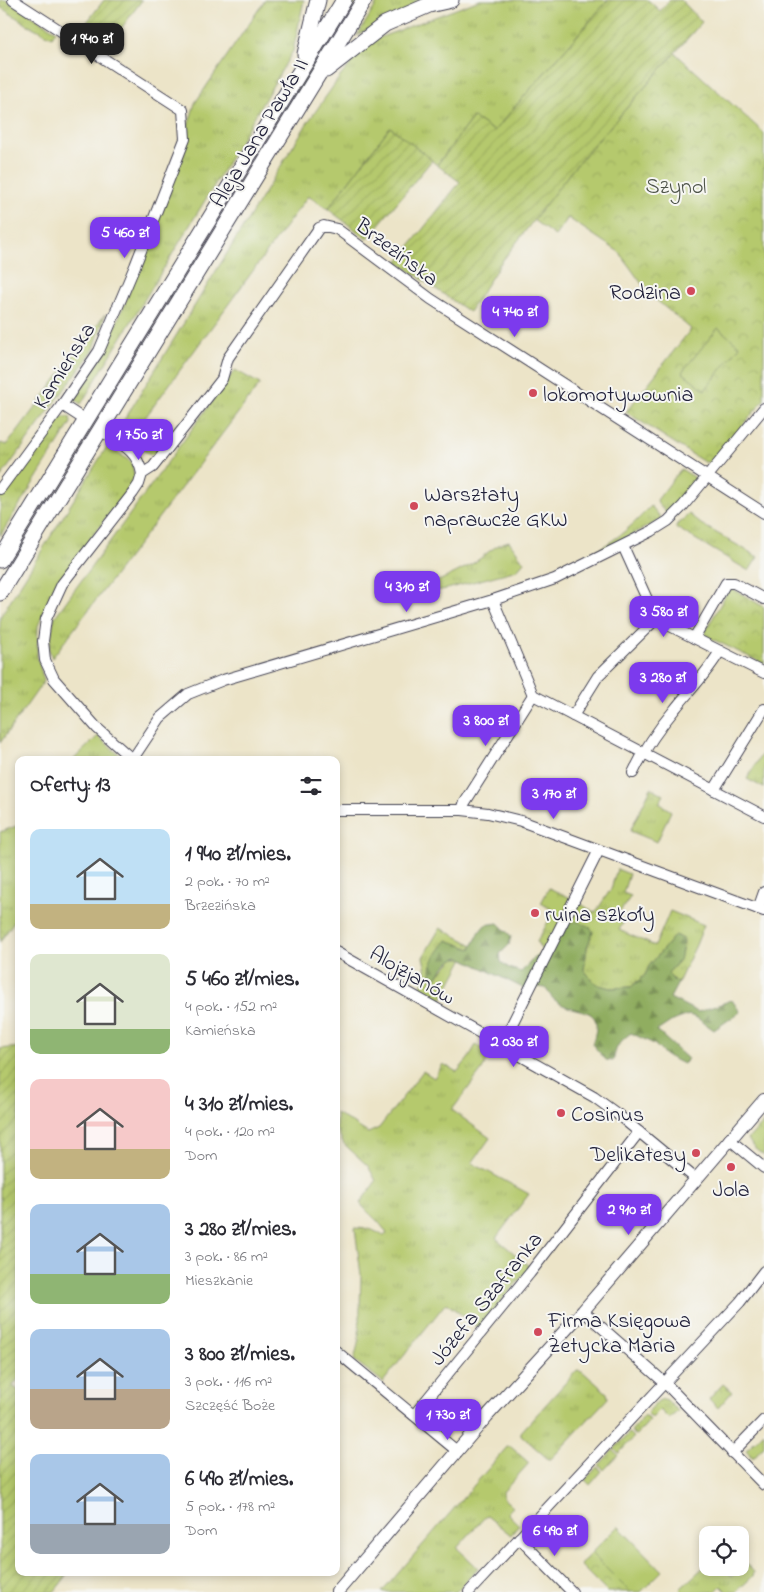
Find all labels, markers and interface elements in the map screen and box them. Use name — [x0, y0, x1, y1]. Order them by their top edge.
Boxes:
pin: 1 940 zł — [40, 22, 144, 65]
text: 1 940 zł — [71, 27, 113, 51]
street label: Aleja Jana Pawła II — [203, 53, 318, 215]
park label: Szynol — [646, 172, 706, 205]
street label: Brzezińska — [347, 211, 445, 295]
pin: 5 460 zł — [73, 216, 177, 259]
text: 5 460 zł — [101, 221, 149, 245]
place label: Rodzina — [609, 278, 681, 310]
marker: Rodzina — [685, 285, 697, 297]
pin: 4 740 zł — [463, 296, 567, 338]
text: 4 740 zł — [492, 300, 538, 324]
street label: Kamieńska — [26, 317, 105, 416]
place label: lokomotywownia — [543, 380, 693, 413]
marker: lokomotywownia — [527, 387, 539, 399]
pin: 1 750 zł — [87, 418, 191, 461]
text: 1 750 zł — [116, 423, 162, 447]
place label: Warsztaty naprawcze GKW — [424, 480, 567, 537]
marker: Warsztaty naprawcze GKW — [408, 500, 420, 512]
pin: 4 310 zł — [355, 570, 459, 613]
text: 4 310 zł — [385, 575, 429, 599]
pin: 3 580 zł — [612, 596, 716, 638]
text: 3 580 zł — [640, 600, 688, 624]
pin: 3 280 zł — [611, 662, 715, 704]
text: 3 280 zł — [640, 666, 686, 690]
pin: 3 800 zł — [434, 704, 538, 747]
text: 3 800 zł — [464, 709, 508, 733]
text: Oferty: 13 — [30, 771, 111, 801]
icon: filters — [297, 772, 325, 800]
pin: 3 170 zł — [502, 778, 606, 820]
text: 3 170 zł — [532, 782, 576, 806]
text: 1 940 zł/mies. — [185, 840, 291, 870]
icon: home — [70, 849, 130, 909]
text: 2 pok. · 70 m² — [185, 870, 270, 894]
text: Brzezińska — [185, 894, 256, 918]
place label: ruina szkoły — [545, 900, 655, 933]
marker: ruina szkoły — [529, 907, 541, 919]
street label: Alojzjanów — [362, 939, 461, 1014]
text: 5 460 zł/mies. — [185, 965, 299, 995]
icon: home — [70, 974, 130, 1034]
text: 4 pok. · 152 m² — [185, 995, 277, 1019]
text: Kamieńska — [185, 1019, 256, 1043]
pin: 2 030 zł — [462, 1026, 566, 1068]
text: 2 030 zł — [491, 1030, 537, 1054]
text: 4 310 zł/mies. — [185, 1090, 293, 1120]
icon: home — [70, 1099, 130, 1159]
place label: Cosinus — [571, 1100, 644, 1132]
marker: Cosinus — [555, 1107, 567, 1119]
text: 4 pok. · 120 m² — [185, 1120, 275, 1144]
place label: Delikatesy — [589, 1140, 686, 1173]
text: Dom — [185, 1144, 217, 1168]
marker: Delikatesy — [690, 1147, 702, 1159]
marker: Jola — [725, 1161, 737, 1173]
place label: Jola — [712, 1175, 750, 1207]
pin: 2 910 zł — [577, 1194, 681, 1236]
text: 2 910 zł — [607, 1198, 651, 1222]
text: 3 280 zł/mies. — [185, 1215, 296, 1245]
icon: home — [70, 1224, 130, 1284]
street label: Józefa Szafranka — [423, 1226, 552, 1374]
text: 3 pok. · 86 m² — [185, 1245, 268, 1269]
text: Mieszkanie — [185, 1269, 253, 1293]
place label: Firma Księgowa Żetycka Maria — [547, 1306, 691, 1364]
marker: Firma Księgowa Żetycka Maria — [532, 1326, 544, 1338]
text: 3 800 zł/mies. — [185, 1340, 295, 1370]
icon: home — [70, 1349, 130, 1409]
text: 3 pok. · 116 m² — [185, 1370, 272, 1394]
text: Szczęść Boże — [185, 1394, 275, 1418]
pin: 1 730 zł — [396, 1398, 500, 1441]
text: 1 730 zł — [426, 1403, 470, 1427]
text: 6 490 zł/mies. — [185, 1465, 293, 1495]
icon: home — [70, 1474, 130, 1534]
text: 5 pok. · 178 m² — [185, 1495, 275, 1519]
pin: 6 490 zł — [503, 1514, 607, 1557]
text: Dom — [185, 1519, 217, 1543]
text: 6 490 zł — [533, 1519, 577, 1543]
map controls — [699, 1526, 749, 1576]
button: locate — [699, 1526, 749, 1576]

